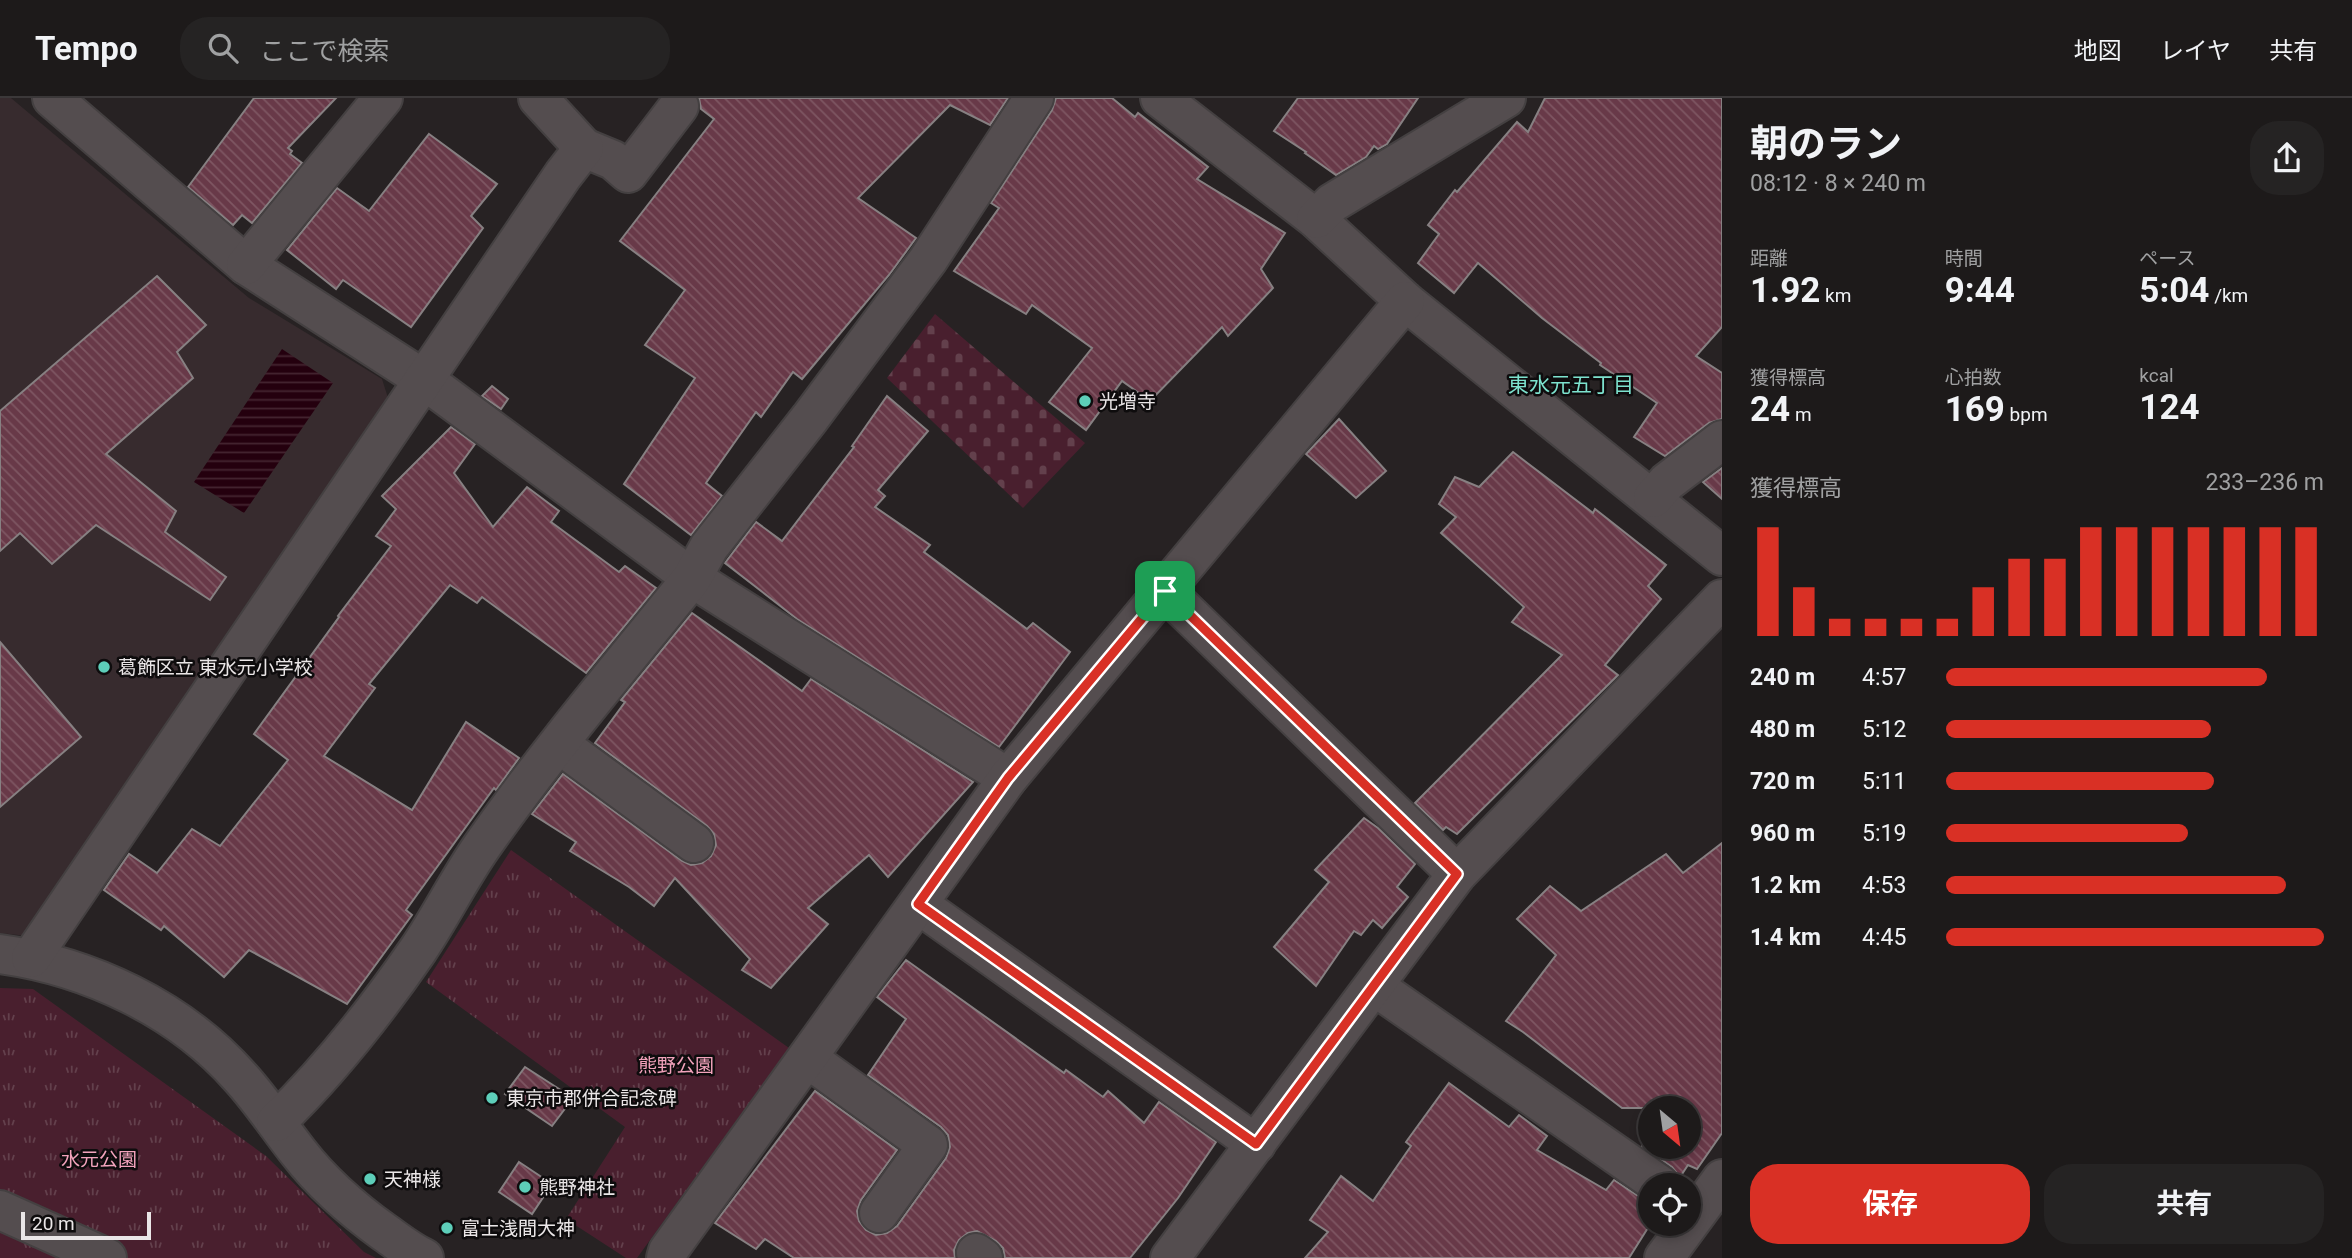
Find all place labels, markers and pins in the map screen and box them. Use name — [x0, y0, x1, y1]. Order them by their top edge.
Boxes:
place label: 光増寺 — [1099, 390, 1156, 413]
marker: 光増寺 — [1077, 393, 1093, 409]
pin — [1135, 561, 1195, 621]
place label: 葛飾区立 東水元小学校 — [118, 656, 313, 679]
marker: 葛飾区立 東水元小学校 — [96, 659, 112, 675]
place label: 東京市郡併合記念碑 — [506, 1087, 677, 1110]
marker: 東京市郡併合記念碑 — [484, 1090, 500, 1106]
place label: 天神様 — [384, 1168, 441, 1191]
marker: 天神様 — [362, 1171, 378, 1187]
place label: 熊野神社 — [539, 1176, 615, 1199]
marker: 熊野神社 — [517, 1179, 533, 1195]
place label: 富士浅間大神 — [461, 1217, 575, 1240]
marker: 富士浅間大神 — [439, 1220, 455, 1236]

